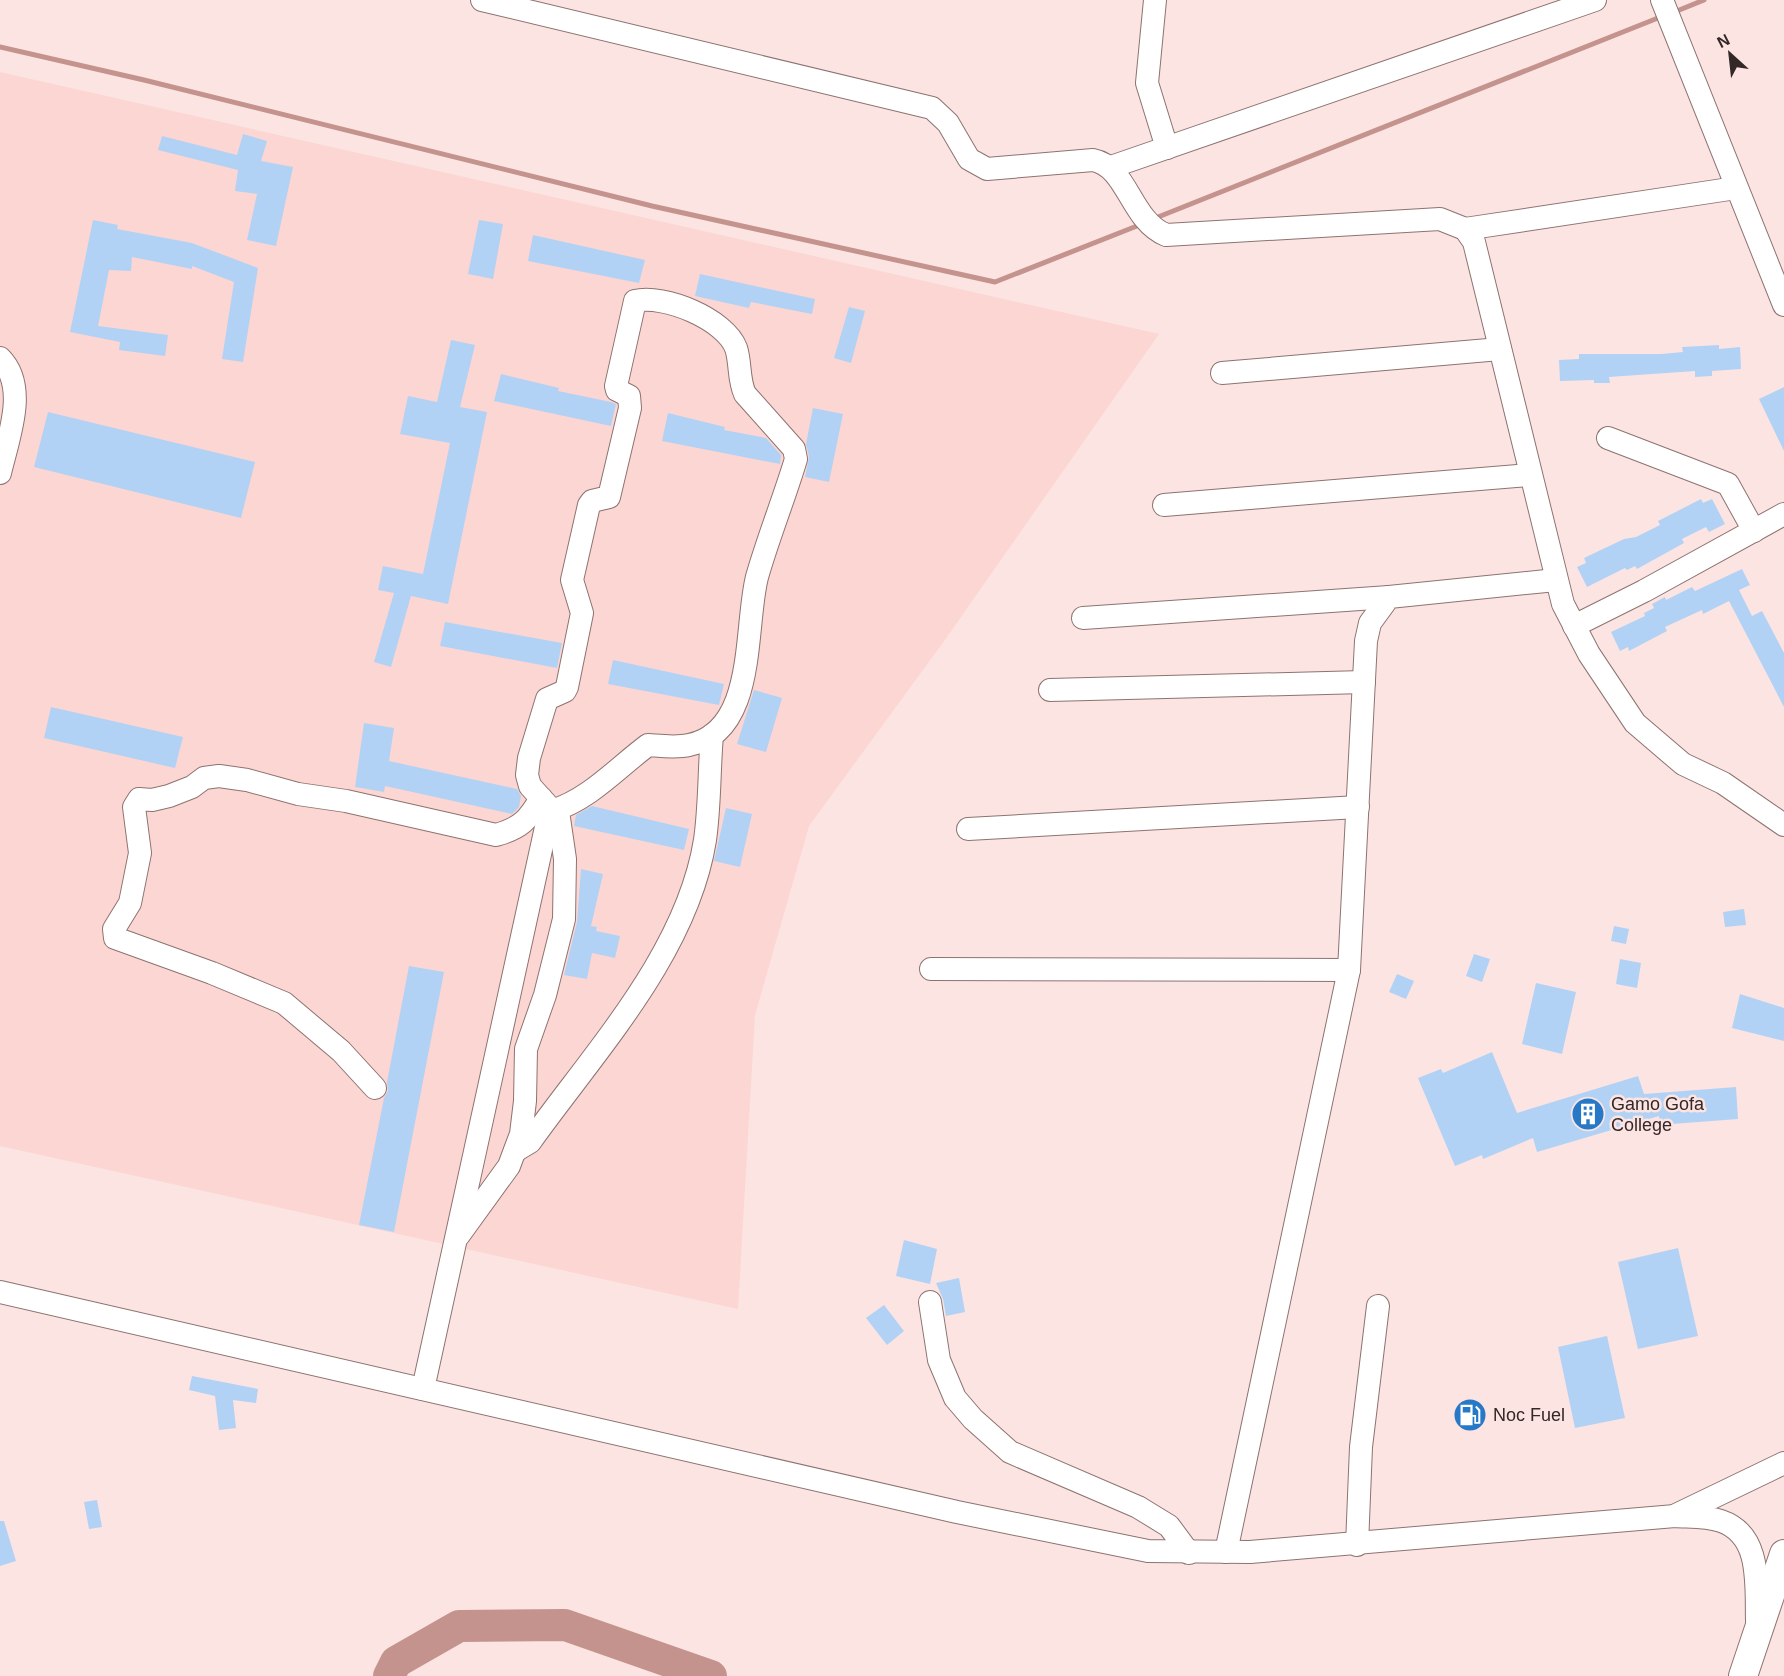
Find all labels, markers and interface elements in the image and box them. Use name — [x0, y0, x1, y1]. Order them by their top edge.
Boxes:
north arrow — [1700, 24, 1760, 84]
text: N — [1714, 31, 1732, 51]
place label: Gamo Gofa College — [1611, 1094, 1705, 1135]
building icon: Gamo Gofa College — [1570, 1096, 1606, 1132]
fuel station icon: Noc Fuel — [1452, 1397, 1488, 1433]
place label: Noc Fuel — [1493, 1405, 1565, 1425]

